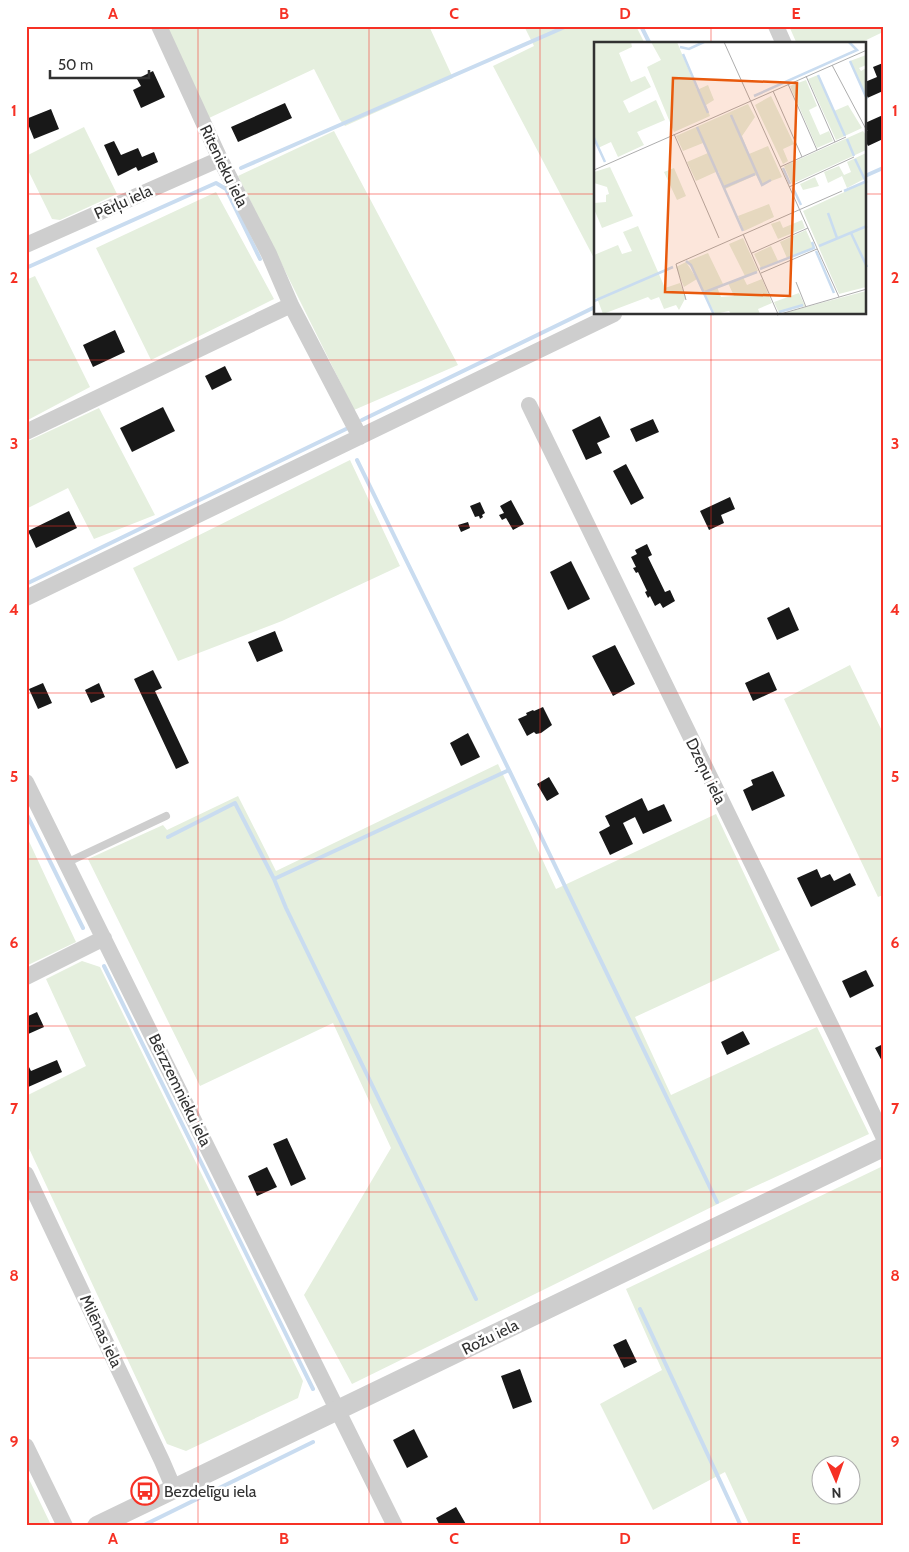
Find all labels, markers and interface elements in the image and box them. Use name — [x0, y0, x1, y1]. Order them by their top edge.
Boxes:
text: A — [108, 4, 118, 23]
text: B — [279, 4, 289, 23]
text: C — [449, 4, 459, 23]
text: D — [619, 4, 631, 23]
text: E — [791, 4, 801, 23]
inset map — [594, 42, 866, 315]
scale bar — [50, 48, 149, 80]
text: 50 m — [58, 56, 93, 74]
text: 1 — [11, 101, 17, 120]
text: 1 — [892, 101, 898, 120]
street label: Ritenieku iela — [196, 122, 252, 211]
street label: Pērļu iela — [91, 181, 156, 224]
text: 2 — [10, 268, 18, 287]
text: 2 — [891, 268, 899, 287]
text: 3 — [10, 434, 18, 453]
text: 3 — [891, 434, 899, 453]
text: 4 — [9, 600, 19, 619]
text: 4 — [890, 600, 900, 619]
street label: Dzeņu iela — [681, 735, 730, 808]
text: 5 — [10, 767, 18, 786]
text: 5 — [891, 767, 899, 786]
text: 6 — [10, 933, 19, 952]
text: 6 — [891, 933, 900, 952]
street label: Bērzzemnieku iela — [145, 1031, 216, 1150]
text: 7 — [10, 1099, 19, 1118]
text: 7 — [891, 1099, 900, 1118]
text: 8 — [9, 1266, 19, 1285]
text: 8 — [890, 1266, 900, 1285]
street label: Milēnas iela — [76, 1292, 126, 1371]
street label: Rožu iela — [459, 1315, 522, 1359]
text: 9 — [10, 1432, 19, 1451]
text: 9 — [891, 1432, 900, 1451]
north arrow — [812, 1454, 862, 1504]
bus stop icon: Bezdelīgu iela — [130, 1476, 160, 1506]
place label: Bezdelīgu iela — [164, 1482, 257, 1501]
text: N — [831, 1484, 842, 1502]
text: A — [108, 1529, 118, 1548]
text: B — [279, 1529, 289, 1548]
text: C — [449, 1529, 459, 1548]
text: D — [619, 1529, 631, 1548]
text: E — [791, 1529, 801, 1548]

